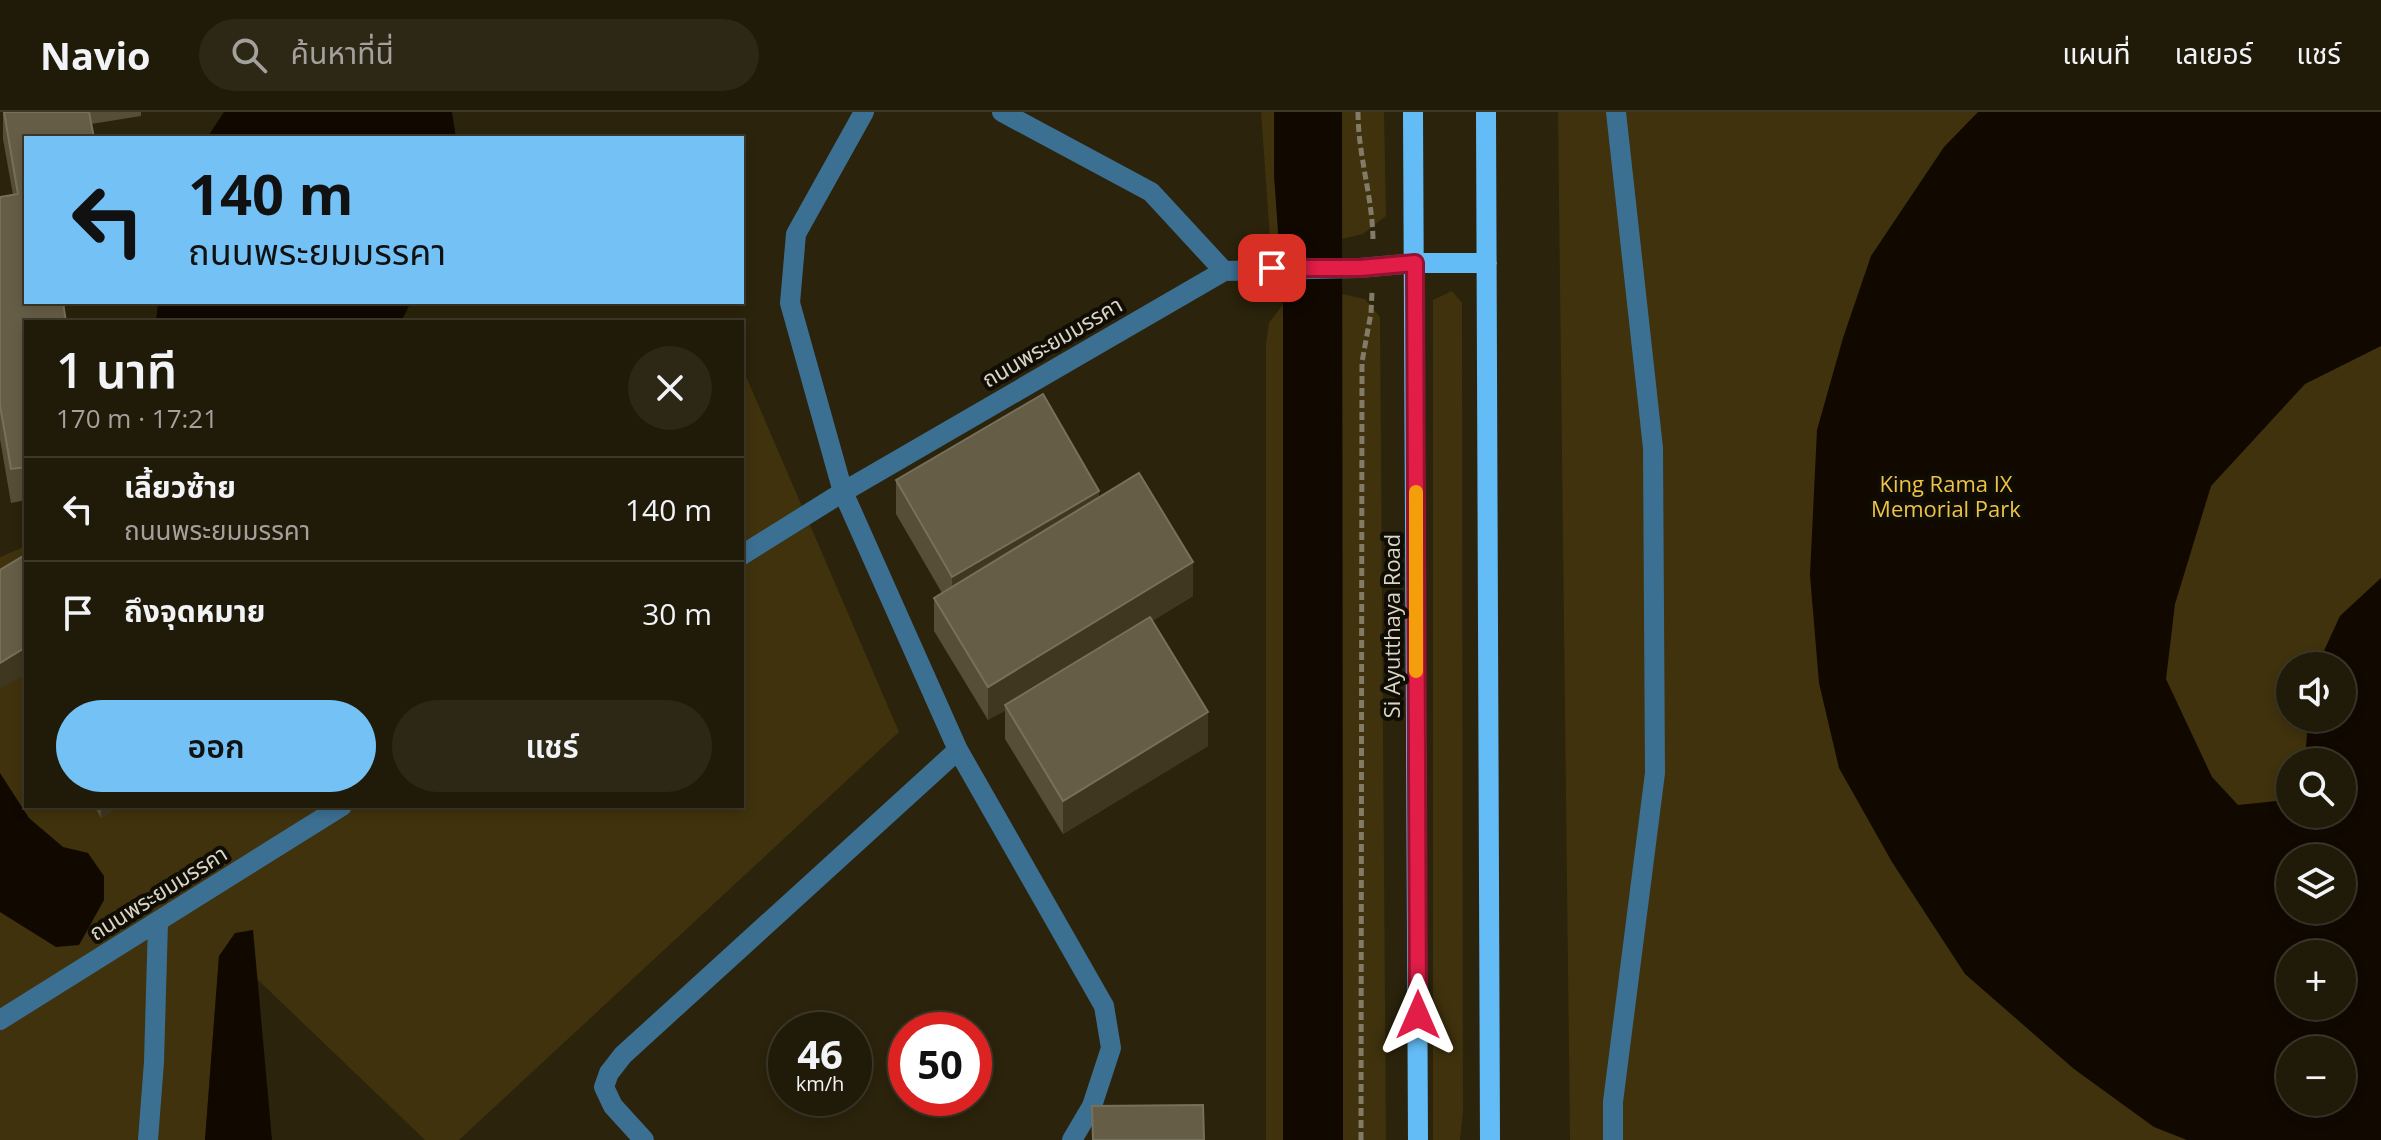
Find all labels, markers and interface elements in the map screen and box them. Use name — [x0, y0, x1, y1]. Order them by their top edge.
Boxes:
search box — [199, 19, 759, 91]
text: Navio — [40, 29, 151, 81]
text: ค้นหาที่นี่ — [291, 32, 394, 73]
icon: search — [227, 33, 271, 77]
text: แผนที่ — [2062, 34, 2131, 72]
text: เลเยอร์ — [2175, 34, 2252, 72]
text: แชร์ — [2296, 34, 2341, 72]
text: 140 m — [188, 155, 354, 231]
icon: left — [56, 168, 160, 272]
text: ถนนพระยมมรรคา — [188, 227, 446, 276]
pin — [1238, 234, 1306, 302]
icon: arrive — [1250, 246, 1294, 290]
street label: ถนนพระยมมรรคา — [976, 289, 1127, 394]
text: 1 นาที — [56, 337, 177, 402]
button: close — [628, 346, 712, 430]
text: 170 m · 17:21 — [56, 400, 218, 436]
text: เลี้ยวซ้าย — [124, 466, 236, 507]
park label: King Rama IX Memorial Park — [1871, 468, 2021, 523]
icon: left — [56, 487, 100, 531]
text: 140 m — [625, 489, 712, 530]
text: ถนนพระยมมรรคา — [124, 512, 310, 548]
street label: Si Ayutthaya Road — [1376, 534, 1406, 718]
text: ถึงจุดหมาย — [124, 590, 265, 631]
icon: arrive — [56, 591, 100, 635]
text: 30 m — [642, 593, 712, 634]
map controls — [2276, 652, 2356, 1116]
button: sound — [2276, 652, 2356, 732]
button: ออก — [56, 700, 376, 792]
button: แชร์ — [392, 700, 712, 792]
button: search — [2276, 748, 2356, 828]
street label: ถนนพระยมมรรคา — [83, 838, 232, 947]
button: layers — [2276, 844, 2356, 924]
button: + — [2276, 940, 2356, 1020]
position arrow — [1376, 973, 1460, 1057]
speed limit sign: 50 — [888, 1012, 992, 1116]
text: 46 — [797, 1026, 843, 1081]
button: − — [2276, 1036, 2356, 1116]
text: km/h — [796, 1070, 844, 1097]

